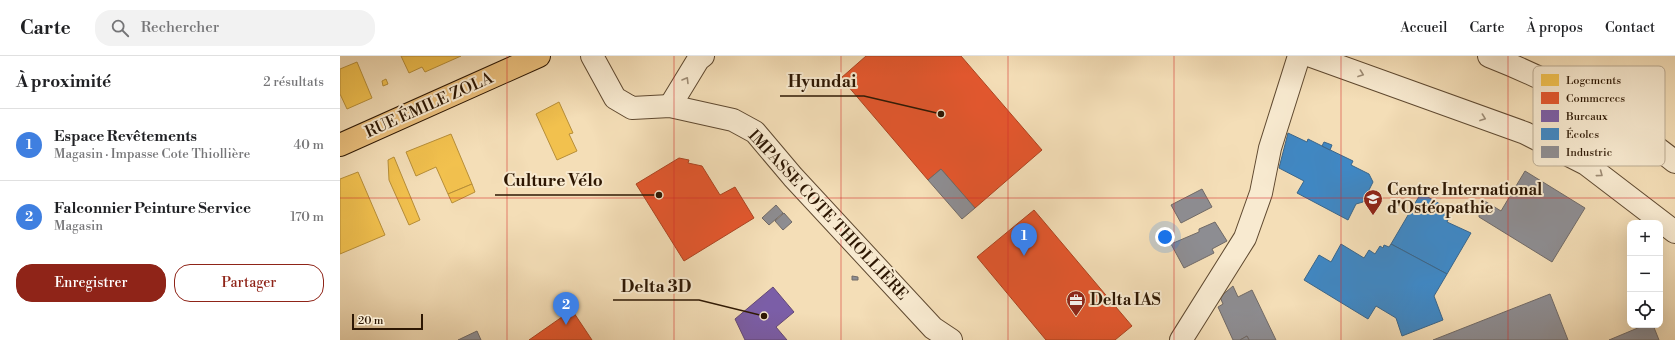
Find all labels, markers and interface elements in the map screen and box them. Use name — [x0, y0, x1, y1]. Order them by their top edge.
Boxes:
search box — [95, 10, 375, 46]
text: Carte — [20, 16, 71, 40]
icon: search — [109, 17, 131, 39]
text: Rechercher — [141, 18, 219, 37]
text: Accueil — [1400, 19, 1447, 37]
text: Carte — [1469, 19, 1504, 37]
text: À propos — [1526, 19, 1583, 37]
text: Contact — [1605, 19, 1655, 37]
street label: RUE ÉMILE ZOLA — [361, 66, 497, 142]
legend — [1533, 66, 1665, 166]
callout: Hyundai — [780, 67, 864, 96]
one-way arrow — [1357, 69, 1364, 77]
text: À proximité — [16, 71, 111, 93]
text: Hyundai — [788, 71, 857, 93]
text: 2 résultats — [263, 74, 324, 90]
text: Logements — [1566, 74, 1621, 88]
one-way arrow — [681, 77, 689, 84]
text: Commerces — [1566, 92, 1625, 106]
text: Bureaux — [1565, 110, 1608, 124]
one-way arrow — [1480, 113, 1487, 121]
street label: IMPASSE COTE THIOLLIÈRE — [744, 124, 914, 304]
text: Espace Revêtements — [54, 127, 197, 146]
text: Écoles — [1566, 127, 1599, 142]
text: 1 — [26, 137, 32, 153]
text: 40 m — [294, 137, 324, 153]
text: Magasin · Impasse Cote Thiollière — [54, 146, 250, 162]
text: Industrie — [1566, 146, 1613, 160]
callout: Culture Vélo — [495, 166, 610, 195]
one-way arrow — [1595, 169, 1602, 176]
text: Culture Vélo — [503, 170, 603, 192]
place label: Centre International d'Ostéopathie — [1387, 180, 1543, 218]
school or university icon: Centre International d'Ostéopathie — [1362, 188, 1384, 216]
text: Falconnier Peinture Service — [54, 199, 251, 218]
text: 2 — [25, 209, 33, 225]
text: 170 m — [290, 209, 324, 225]
text: Magasin — [54, 218, 103, 234]
map controls — [1627, 220, 1663, 328]
button: + — [1627, 220, 1663, 256]
pin: 1 — [1011, 223, 1037, 256]
your location — [1155, 227, 1175, 247]
button: − — [1627, 256, 1663, 292]
button: Enregistrer — [16, 264, 166, 302]
button: Partager — [174, 264, 324, 302]
callout: Delta 3D — [613, 271, 699, 300]
text: Delta 3D — [621, 276, 692, 298]
office icon: Delta IAS — [1065, 289, 1087, 317]
place label: Delta IAS — [1090, 290, 1161, 310]
pin: 2 — [553, 292, 579, 325]
button: locate — [1627, 292, 1663, 328]
scale bar — [352, 312, 423, 331]
text: 20 m — [358, 314, 383, 328]

